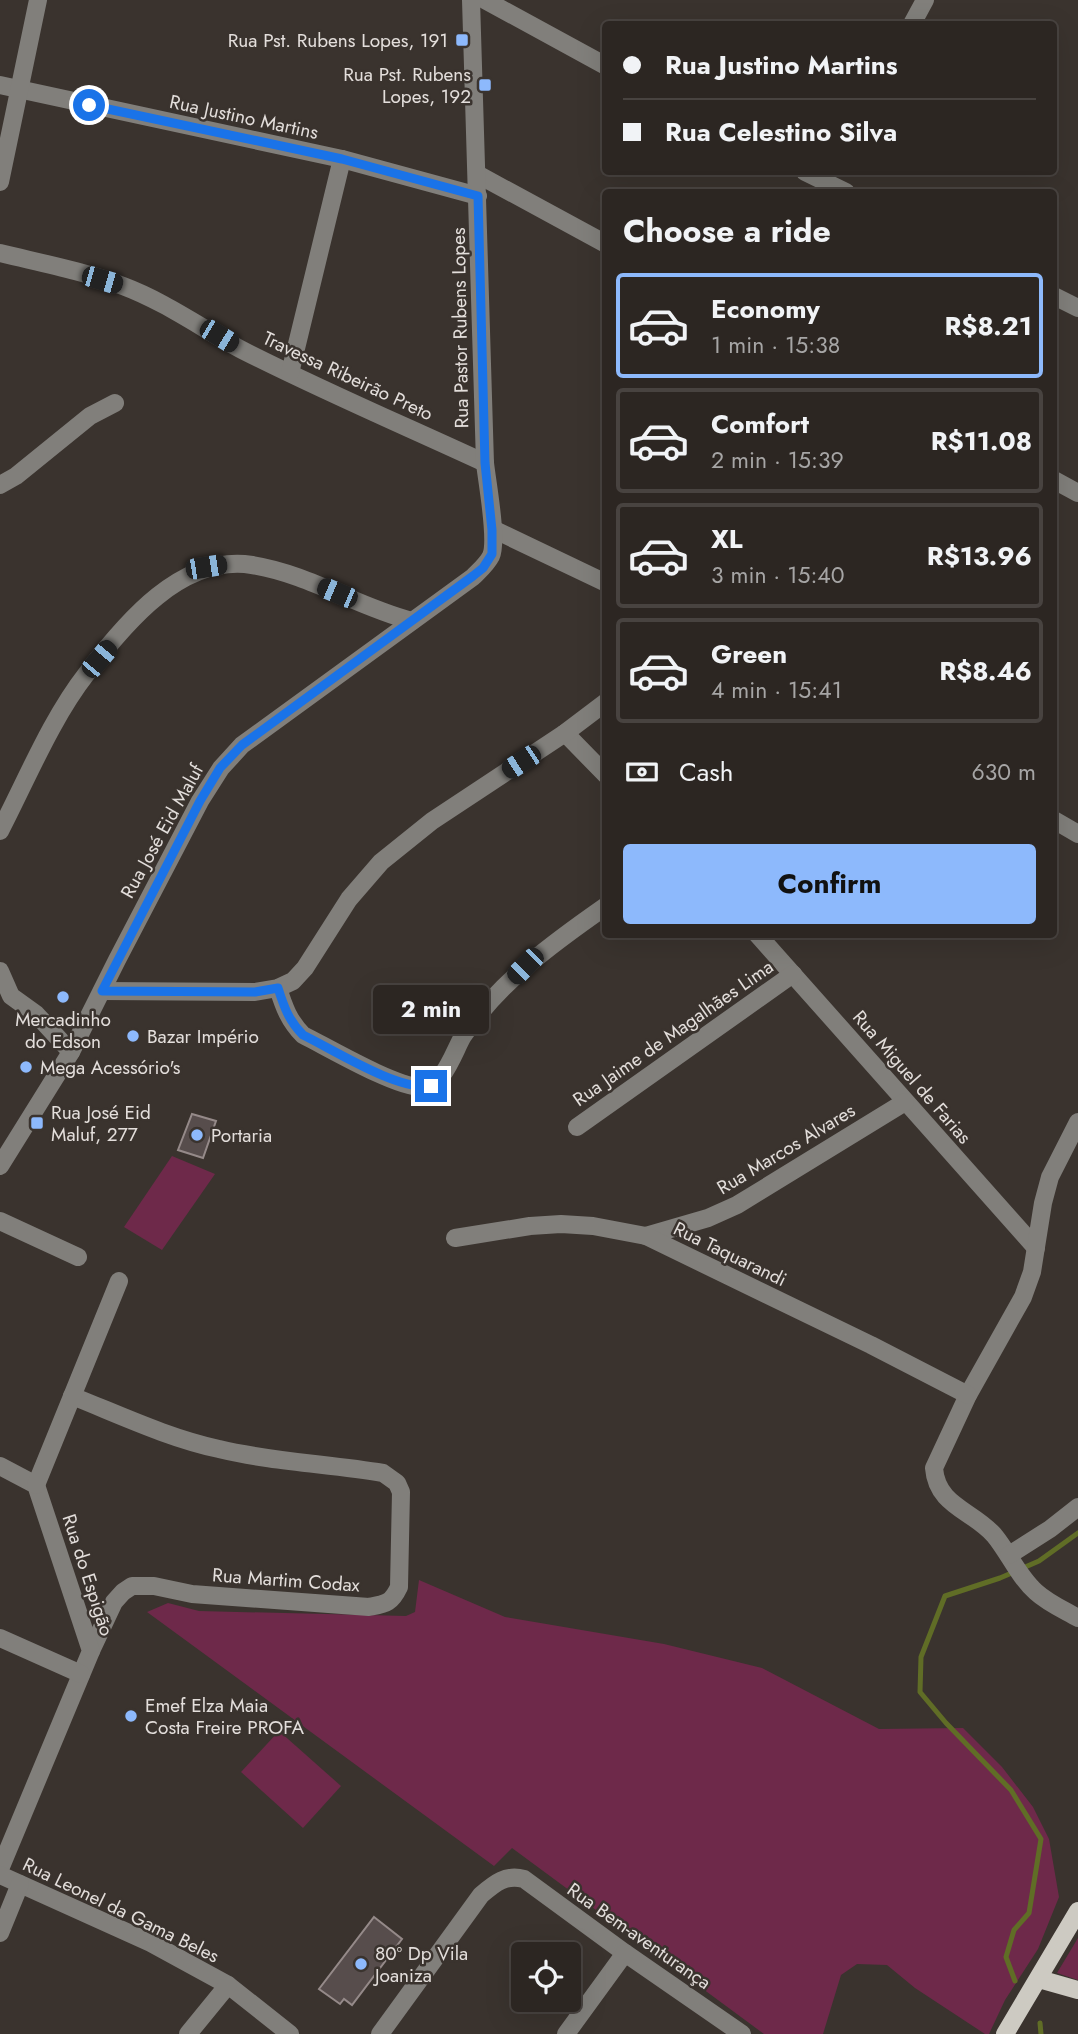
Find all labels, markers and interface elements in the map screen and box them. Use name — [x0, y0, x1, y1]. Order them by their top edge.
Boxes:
place label: Rua Pst. Rubens Lopes, 191 — [228, 27, 448, 54]
marker: Rua Pst. Rubens Lopes, 191 — [454, 32, 470, 48]
text: Rua Justino Martins — [665, 46, 898, 84]
place label: Rua Pst. Rubens Lopes, 192 — [343, 61, 471, 110]
marker: Rua Pst. Rubens Lopes, 192 — [477, 77, 493, 93]
street label: Rua Justino Martins — [167, 88, 321, 146]
route start — [73, 89, 105, 121]
text: Rua Celestino Silva — [665, 113, 897, 151]
text: Choose a ride — [623, 208, 831, 254]
street label: Rua Pastor Rubens Lopes — [445, 227, 475, 429]
car — [79, 264, 126, 296]
text: Economy — [711, 290, 820, 328]
icon: car — [627, 294, 690, 357]
text: R$8.21 — [944, 307, 1032, 345]
car — [196, 316, 243, 356]
street label: Travessa Ribeirão Preto — [259, 325, 437, 427]
text: 1 min · 15:38 — [711, 328, 840, 362]
text: Comfort — [711, 405, 809, 443]
icon: car — [627, 409, 690, 472]
text: R$11.08 — [931, 422, 1032, 460]
text: 2 min · 15:39 — [711, 443, 844, 477]
text: XL — [711, 520, 743, 558]
icon: car — [627, 524, 690, 587]
text: R$13.96 — [927, 537, 1032, 575]
car — [184, 553, 229, 581]
text: 3 min · 15:40 — [711, 558, 845, 592]
car — [314, 575, 361, 611]
text: Green — [711, 635, 787, 673]
car — [78, 636, 121, 682]
icon: car — [627, 639, 690, 702]
text: R$8.46 — [939, 652, 1032, 690]
text: 4 min · 15:41 — [711, 673, 842, 707]
car — [498, 742, 545, 782]
icon: cash — [623, 753, 661, 791]
text: Cash — [679, 753, 733, 791]
text: 630 m — [972, 755, 1036, 789]
street label: Rua José Eid Maluf — [114, 758, 210, 903]
button: Confirm — [623, 844, 1036, 924]
car — [503, 944, 548, 988]
street label: Rua Jaime de Magalhães Lima — [567, 953, 779, 1113]
callout: 2 min — [373, 984, 489, 1034]
marker: Mercadinho do Edson — [55, 989, 71, 1005]
text: 2 min — [401, 992, 461, 1026]
street label: Rua Miguel de Farias — [846, 1004, 978, 1150]
place label: Mercadinho do Edson — [15, 1006, 111, 1055]
place label: Bazar Império — [147, 1023, 259, 1050]
marker: Bazar Império — [125, 1028, 141, 1044]
place label: Mega Acessório's — [40, 1054, 181, 1081]
marker: Mega Acessório's — [18, 1059, 34, 1075]
route end — [415, 1070, 447, 1102]
street label: Rua Marcos Alvares — [712, 1097, 861, 1201]
place label: Rua José Eid Maluf, 277 — [51, 1099, 151, 1148]
marker: Rua José Eid Maluf, 277 — [29, 1115, 45, 1131]
place label: Portaria — [211, 1122, 272, 1149]
marker: Portaria — [189, 1127, 205, 1143]
street label: Rua Taquarandi — [669, 1215, 791, 1293]
street label: Rua do Espigão — [56, 1511, 120, 1639]
street label: Rua Martim Codax — [211, 1561, 361, 1599]
place label: Emef Elza Maia Costa Freire PROFA — [145, 1692, 304, 1741]
marker: Emef Elza Maia Costa Freire PROFA — [123, 1708, 139, 1724]
street label: Rua Leonel da Gama Beles — [18, 1851, 224, 1969]
street label: Rua Bem-aventurança — [562, 1876, 716, 1996]
place label: 80º Dp Vila Joaniza — [372, 1940, 468, 1989]
map controls — [511, 1942, 581, 2012]
button: locate — [511, 1942, 581, 2012]
marker: 80º Dp Vila Joaniza — [353, 1956, 369, 1972]

